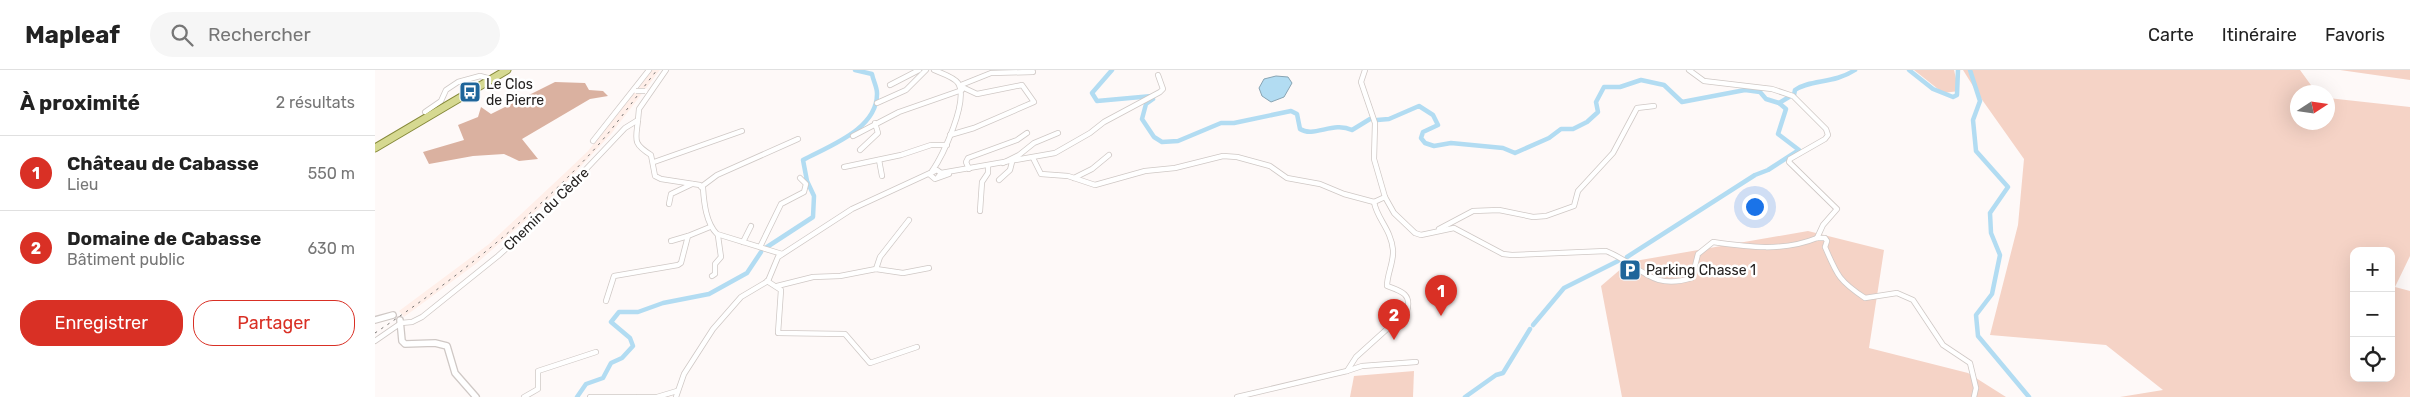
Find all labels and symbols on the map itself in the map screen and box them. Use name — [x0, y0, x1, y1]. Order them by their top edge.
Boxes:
place label: Le Clos de Pierre — [486, 76, 544, 109]
bus stop icon: Le Clos de Pierre — [458, 80, 482, 104]
north arrow — [2290, 85, 2335, 130]
street label: Chemin du Cèdre — [500, 164, 593, 254]
your location — [1742, 194, 1768, 220]
parking icon: Parking Chasse 1 — [1618, 258, 1642, 282]
place label: Parking Chasse 1 — [1646, 262, 1756, 279]
pin: 1 — [1425, 275, 1457, 316]
pin: 2 — [1378, 299, 1410, 340]

